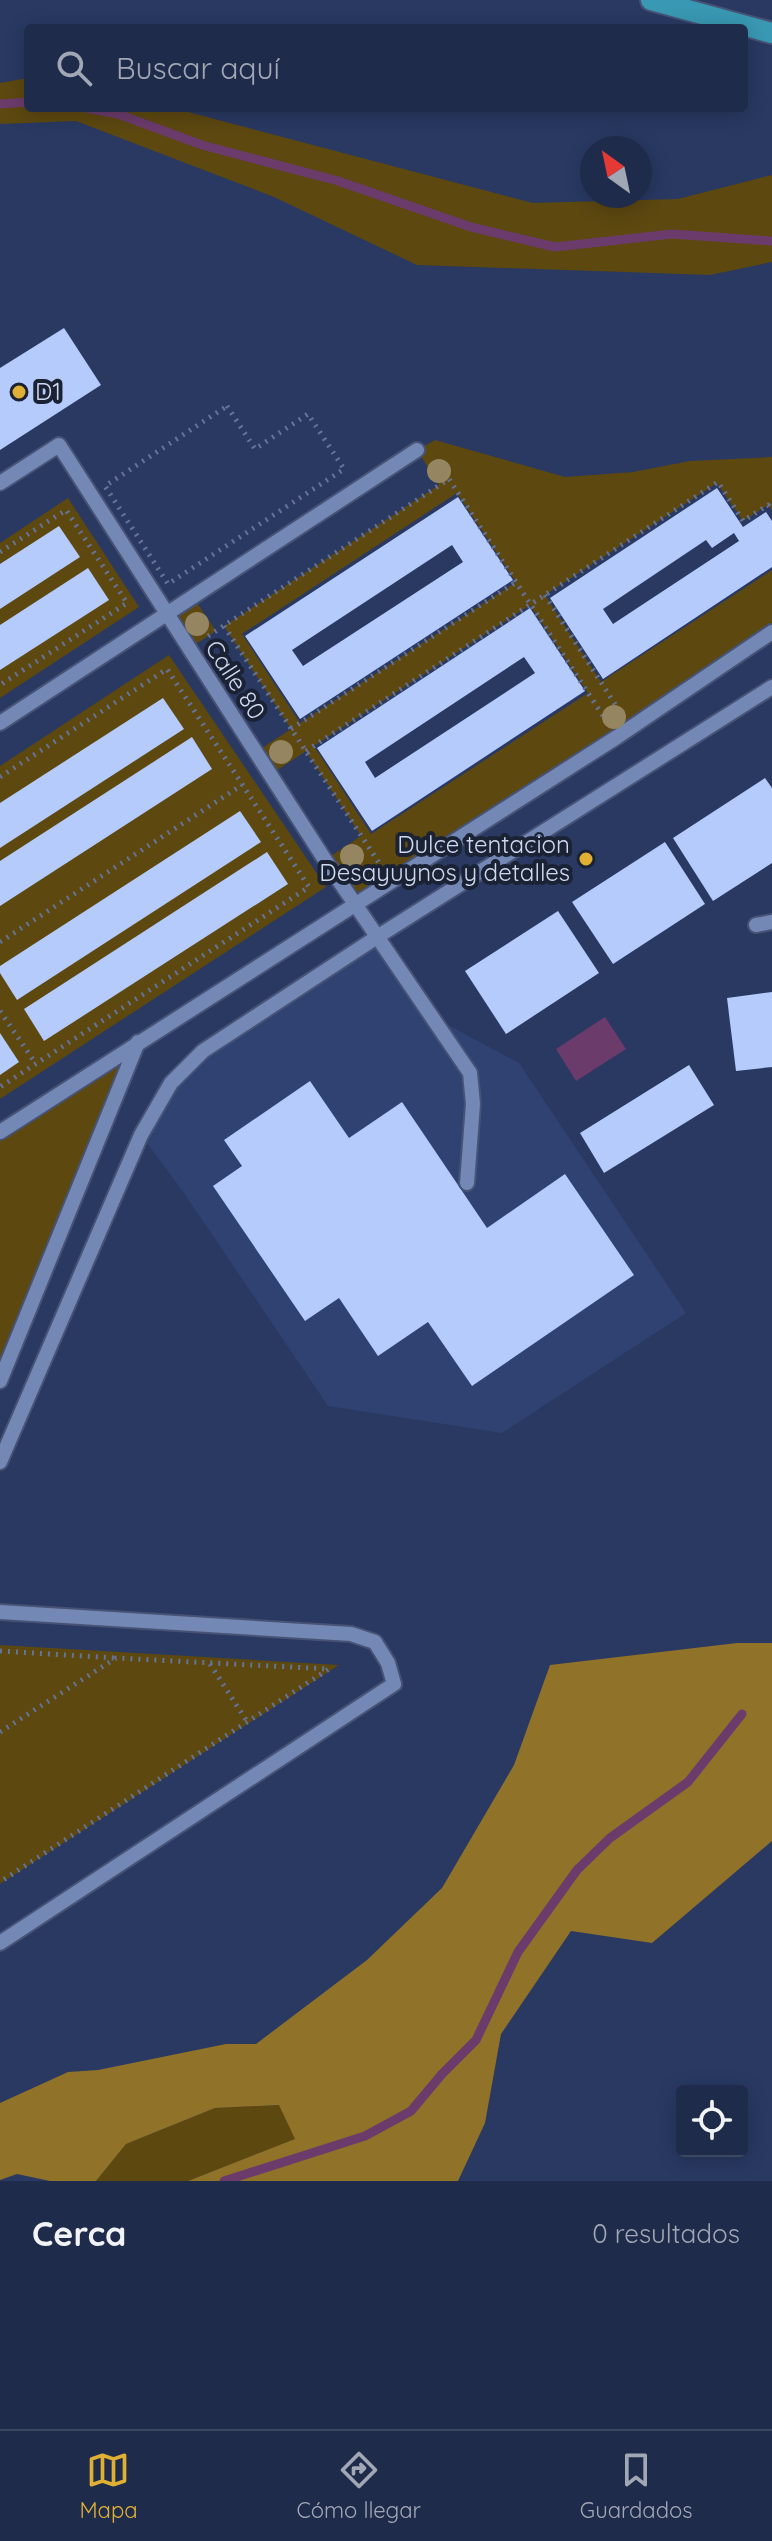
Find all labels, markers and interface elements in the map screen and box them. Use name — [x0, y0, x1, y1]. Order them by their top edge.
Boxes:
search box — [24, 24, 748, 112]
icon: search — [52, 46, 96, 90]
text: Buscar aquí — [116, 49, 280, 87]
north arrow — [580, 136, 652, 208]
place label: D1 — [35, 376, 61, 406]
marker: D1 — [10, 383, 28, 401]
street label: Calle 80 — [199, 634, 272, 725]
place label: Dulce tentacion Desayuynos y detalles — [319, 829, 570, 887]
marker: Dulce tentacion Desayuynos y detalles — [577, 850, 595, 868]
map controls — [676, 2085, 748, 2157]
button: locate — [676, 2085, 748, 2157]
text: Cerca — [32, 2212, 126, 2255]
text: 0 resultados — [592, 2217, 740, 2250]
tab: Mapa — [79, 2448, 138, 2524]
tab: Cómo llegar — [296, 2448, 421, 2524]
tab: Guardados — [580, 2448, 693, 2524]

